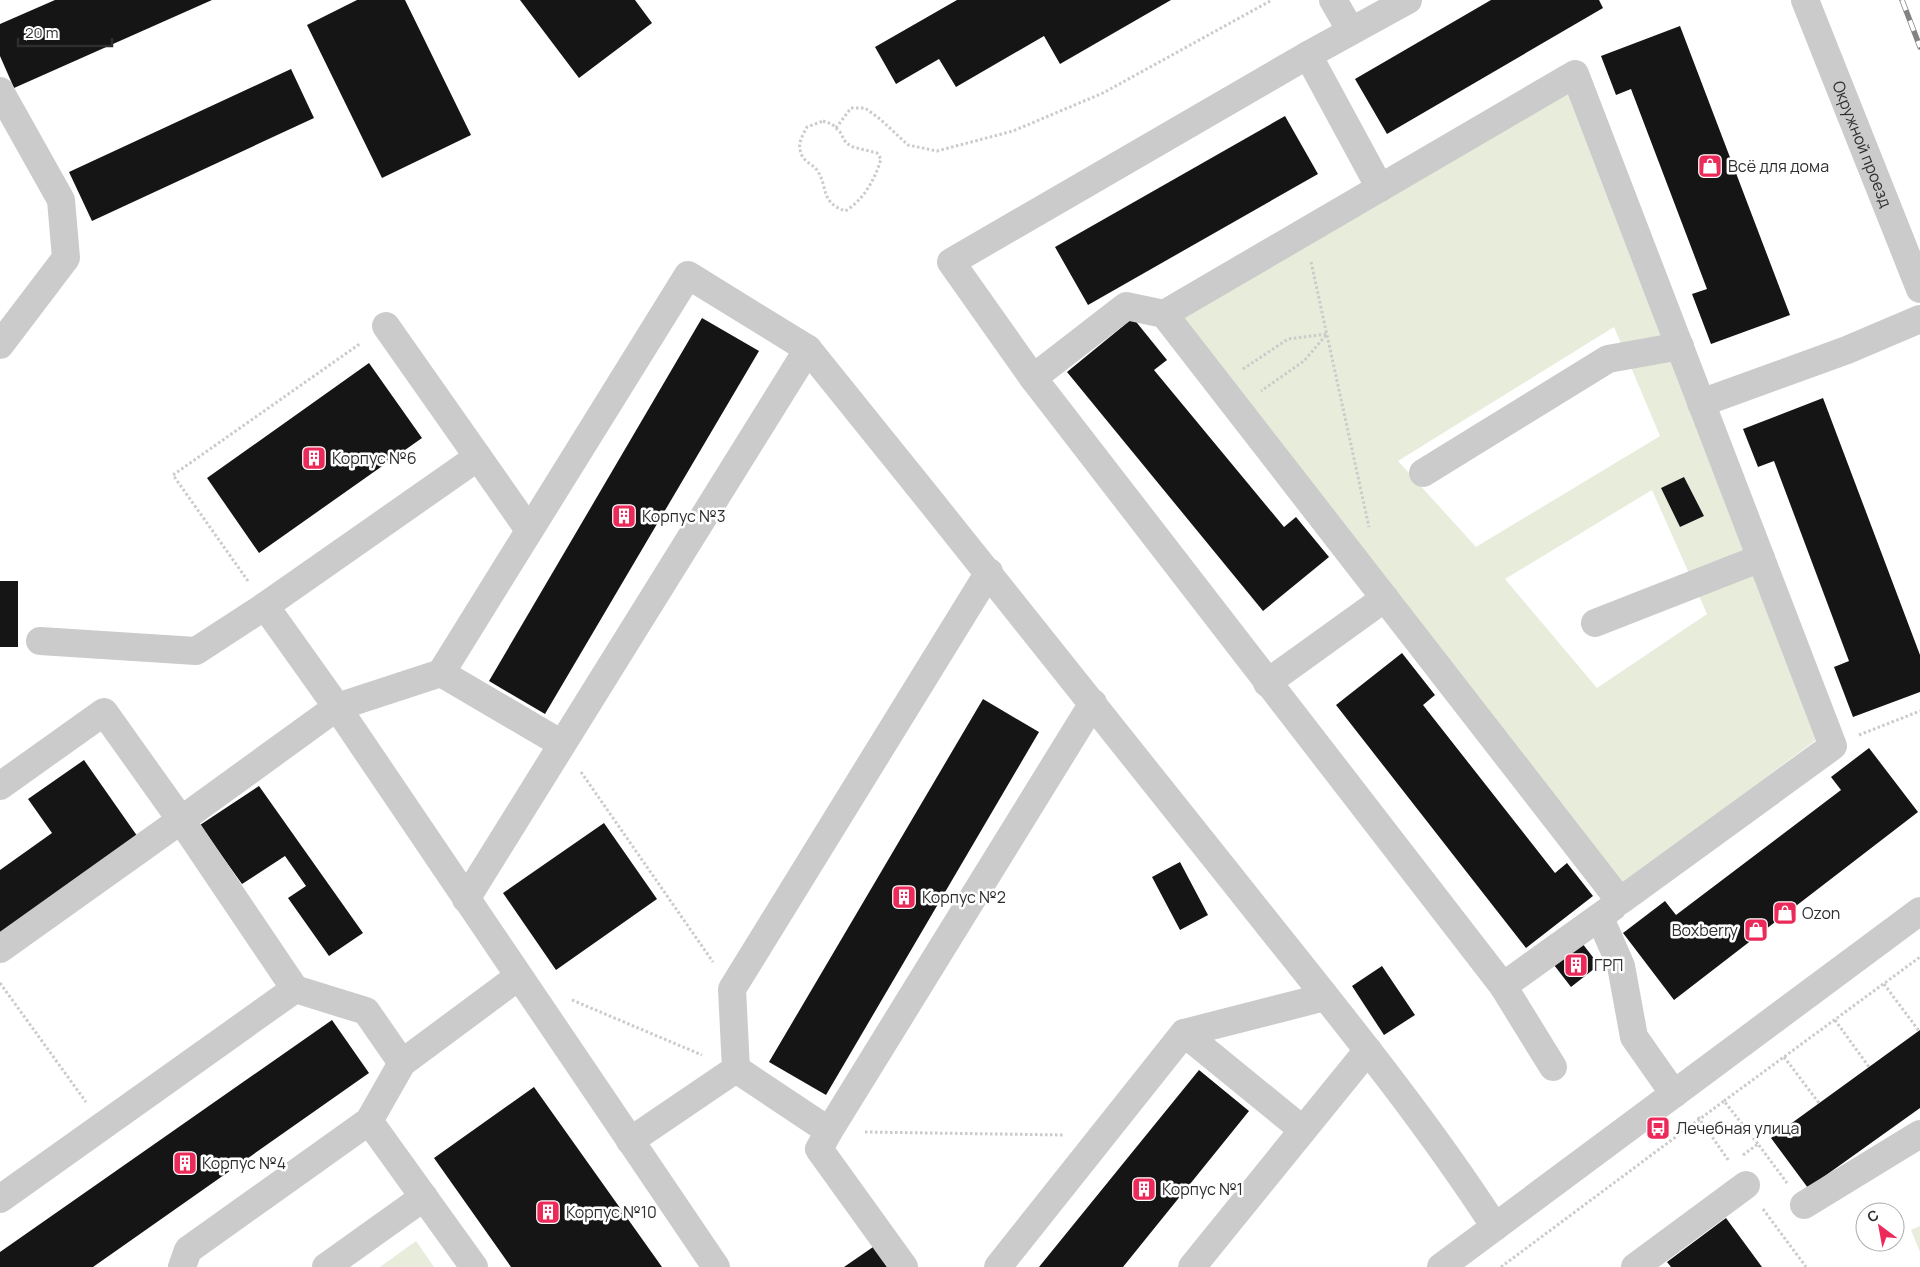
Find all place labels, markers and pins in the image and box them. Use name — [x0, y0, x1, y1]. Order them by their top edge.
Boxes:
shop icon: Всё для дома — [1697, 153, 1723, 179]
place label: Всё для дома — [1728, 155, 1829, 177]
building icon: Корпус №6 — [301, 445, 327, 471]
place label: Корпус №6 — [332, 447, 417, 469]
building icon: Корпус №3 — [611, 503, 637, 529]
place label: Корпус №3 — [642, 505, 726, 527]
building icon: Корпус №2 — [891, 884, 917, 910]
place label: Корпус №2 — [922, 886, 1006, 908]
shop icon: Ozon — [1772, 900, 1798, 926]
place label: Ozon — [1802, 902, 1840, 924]
shop icon: Boxberry — [1743, 917, 1769, 943]
place label: Boxberry — [1672, 919, 1739, 941]
building icon: ГРП — [1563, 952, 1589, 978]
place label: ГРП — [1594, 954, 1623, 976]
bus stop icon: Лечебная улица — [1645, 1115, 1671, 1141]
place label: Лечебная улица — [1676, 1117, 1800, 1139]
building icon: Корпус №4 — [172, 1150, 198, 1176]
place label: Корпус №4 — [202, 1152, 286, 1174]
building icon: Корпус №1 — [1131, 1176, 1157, 1202]
place label: Корпус №1 — [1162, 1178, 1243, 1200]
building icon: Корпус №10 — [535, 1199, 561, 1225]
place label: Корпус №10 — [566, 1201, 657, 1223]

